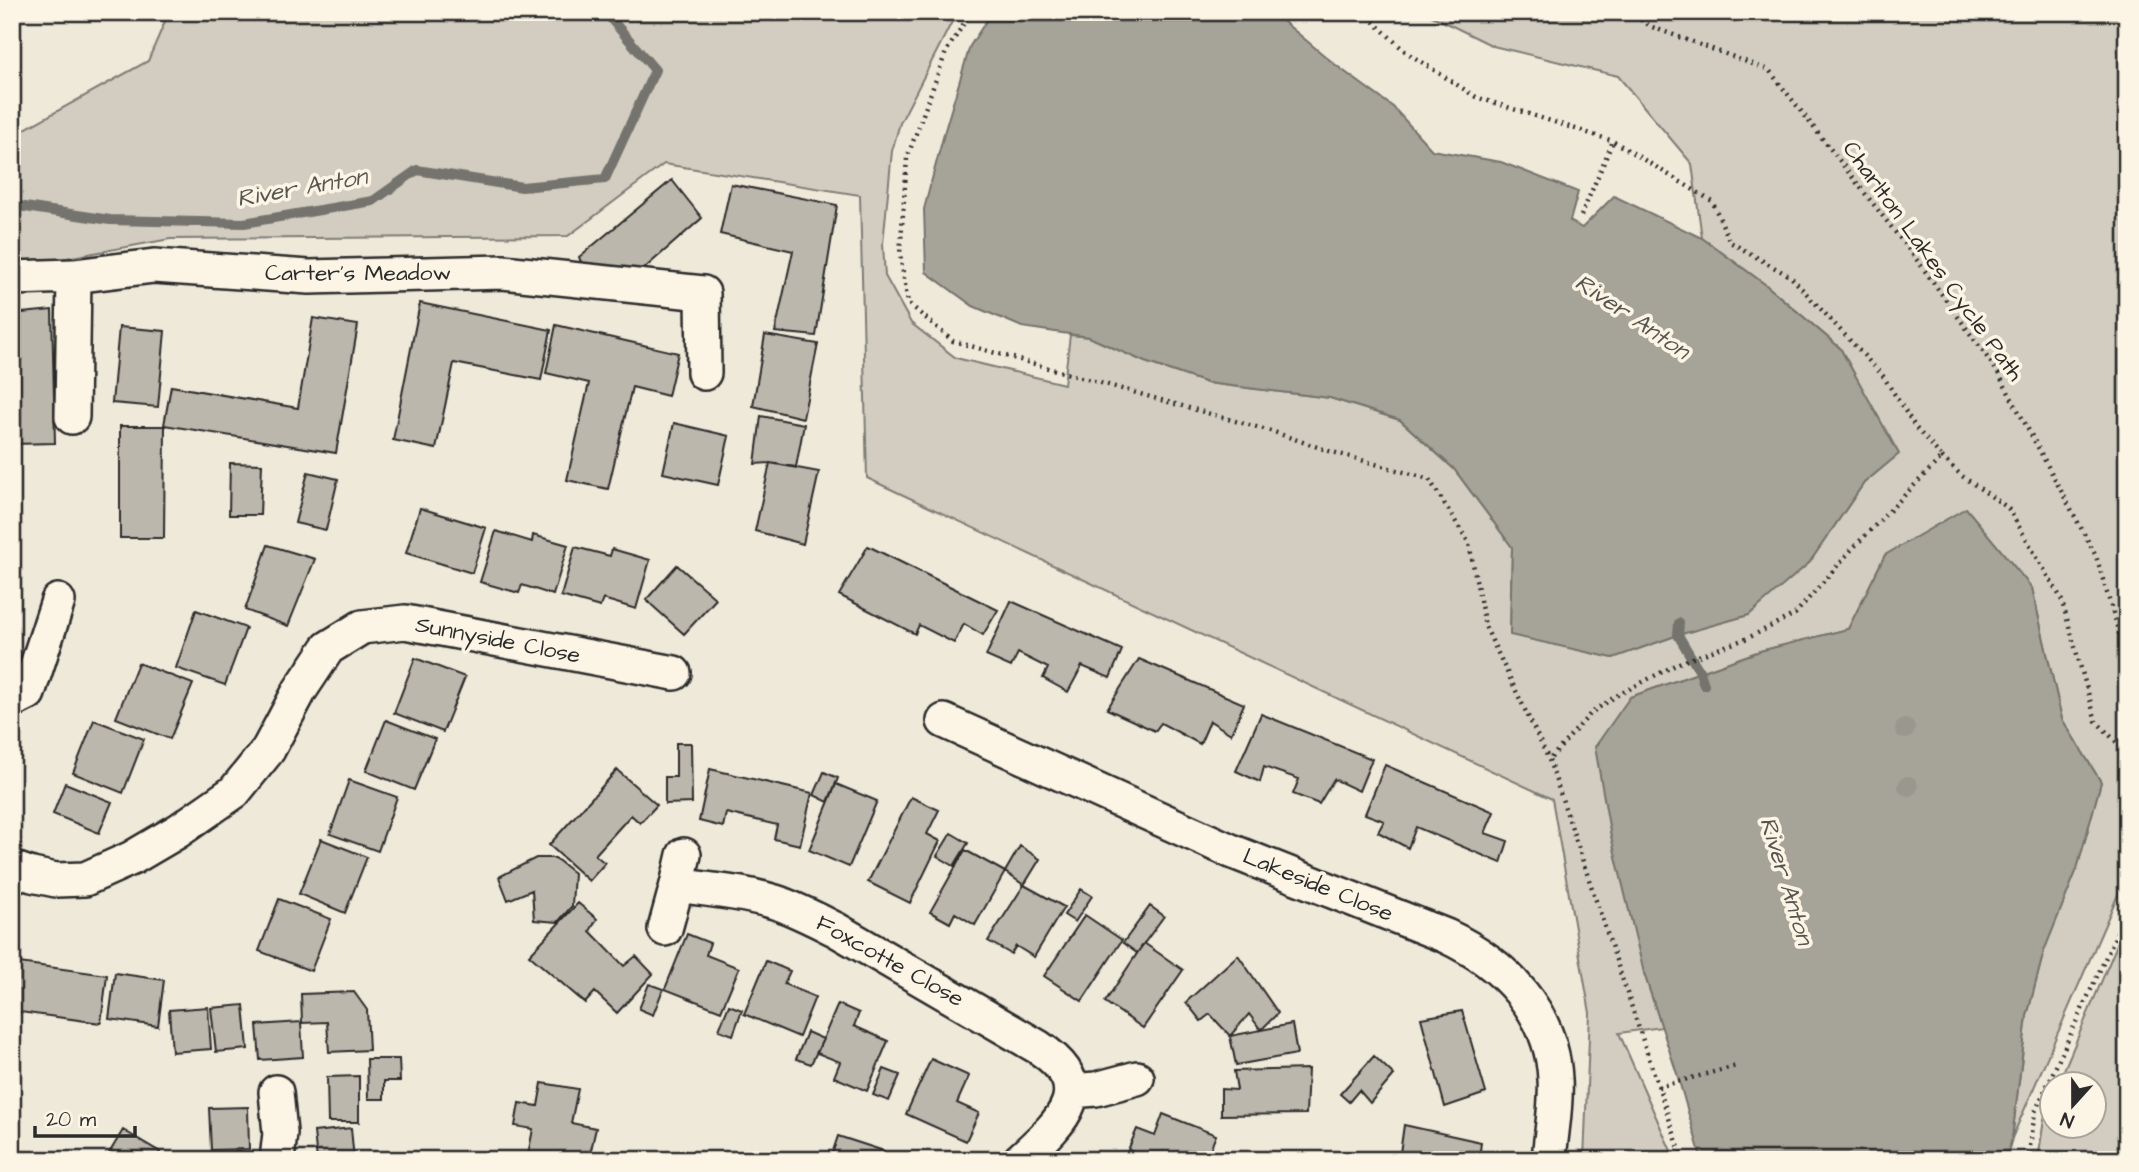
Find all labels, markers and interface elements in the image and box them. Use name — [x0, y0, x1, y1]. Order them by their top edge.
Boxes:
street label: Charlton Lakes Cycle Path — [1834, 135, 2031, 389]
water label: River Anton — [234, 159, 372, 216]
street label: Carter's Meadow — [265, 257, 451, 289]
water label: River Anton — [1568, 266, 1698, 369]
street label: Sunnyside Close — [413, 608, 583, 673]
water label: River Anton — [1751, 813, 1822, 951]
street label: Lakeside Close — [1238, 840, 1398, 930]
street label: Foxcotte Close — [810, 907, 970, 1015]
north arrow — [2038, 1070, 2108, 1140]
scale bar — [35, 1095, 135, 1139]
text: 20 m — [46, 1105, 97, 1134]
text: N — [2057, 1105, 2078, 1134]

